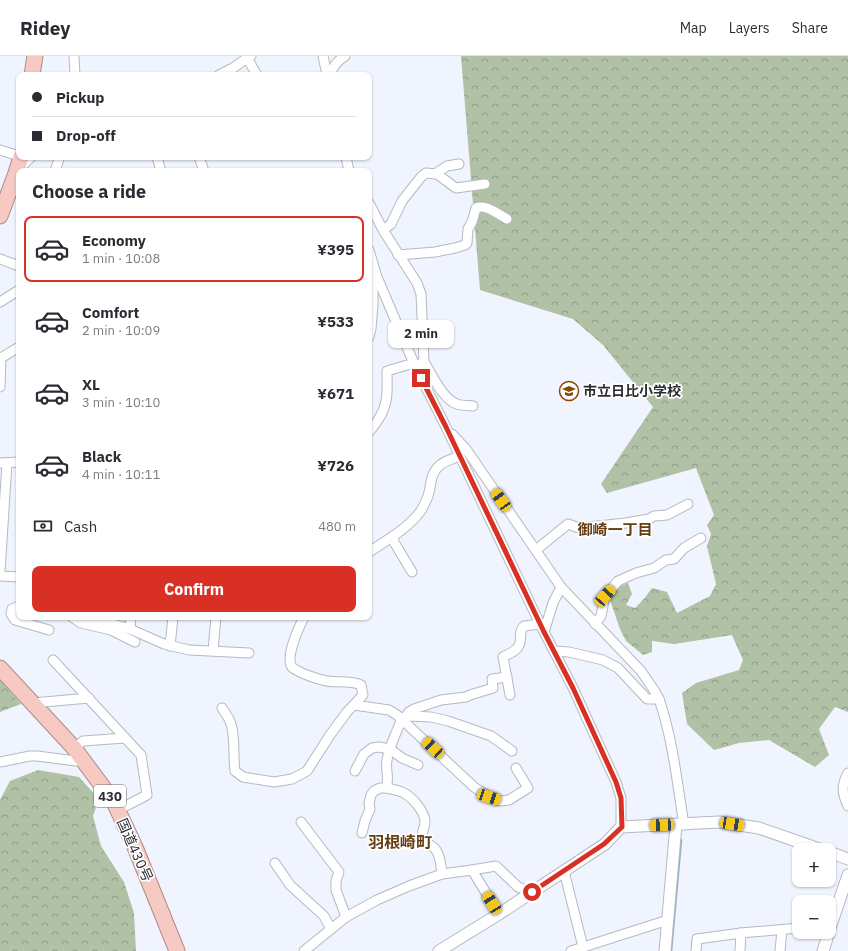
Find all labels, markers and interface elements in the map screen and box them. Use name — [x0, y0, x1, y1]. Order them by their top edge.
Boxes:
text: Ridey — [20, 16, 70, 40]
text: Map — [680, 19, 707, 37]
text: Layers — [729, 19, 770, 37]
text: Share — [792, 19, 828, 37]
text: Pickup — [56, 88, 104, 107]
text: Drop-off — [56, 126, 116, 145]
text: Choose a ride — [32, 180, 146, 203]
icon: car — [34, 231, 70, 267]
text: Economy — [82, 231, 146, 250]
text: ¥395 — [317, 240, 354, 259]
text: 1 min · 10:08 — [82, 250, 160, 267]
icon: car — [34, 303, 70, 339]
text: Comfort — [82, 303, 139, 322]
text: ¥533 — [317, 312, 354, 331]
callout: 2 min — [388, 320, 454, 348]
text: 2 min · 10:09 — [82, 322, 160, 339]
text: 2 min — [404, 325, 438, 342]
route end — [412, 369, 430, 387]
icon: car — [34, 375, 70, 411]
text: XL — [82, 375, 100, 394]
school or university icon: 市立日比小学校 — [558, 380, 580, 402]
place label: 市立日比小学校 — [583, 382, 681, 400]
text: ¥671 — [317, 384, 354, 403]
text: 3 min · 10:10 — [82, 394, 160, 411]
icon: car — [34, 447, 70, 483]
text: Black — [82, 447, 122, 466]
text: ¥726 — [317, 456, 354, 475]
text: 4 min · 10:11 — [82, 466, 160, 483]
car — [489, 487, 513, 513]
icon: cash — [32, 515, 54, 537]
text: Cash — [64, 517, 97, 536]
text: 480 m — [318, 518, 356, 535]
district label: 御崎一丁目 — [577, 520, 653, 539]
button: Confirm — [32, 566, 356, 612]
car — [593, 583, 617, 609]
car — [420, 735, 446, 761]
road number: 430 — [94, 785, 126, 807]
car — [476, 788, 502, 806]
street label: 国道430号 — [113, 816, 157, 884]
car — [719, 816, 745, 832]
car — [650, 819, 674, 831]
district label: 羽根崎町 — [368, 832, 432, 852]
map controls — [792, 843, 836, 939]
button: + — [792, 843, 836, 887]
route start — [523, 883, 541, 901]
car — [481, 890, 503, 916]
button: − — [792, 895, 836, 939]

